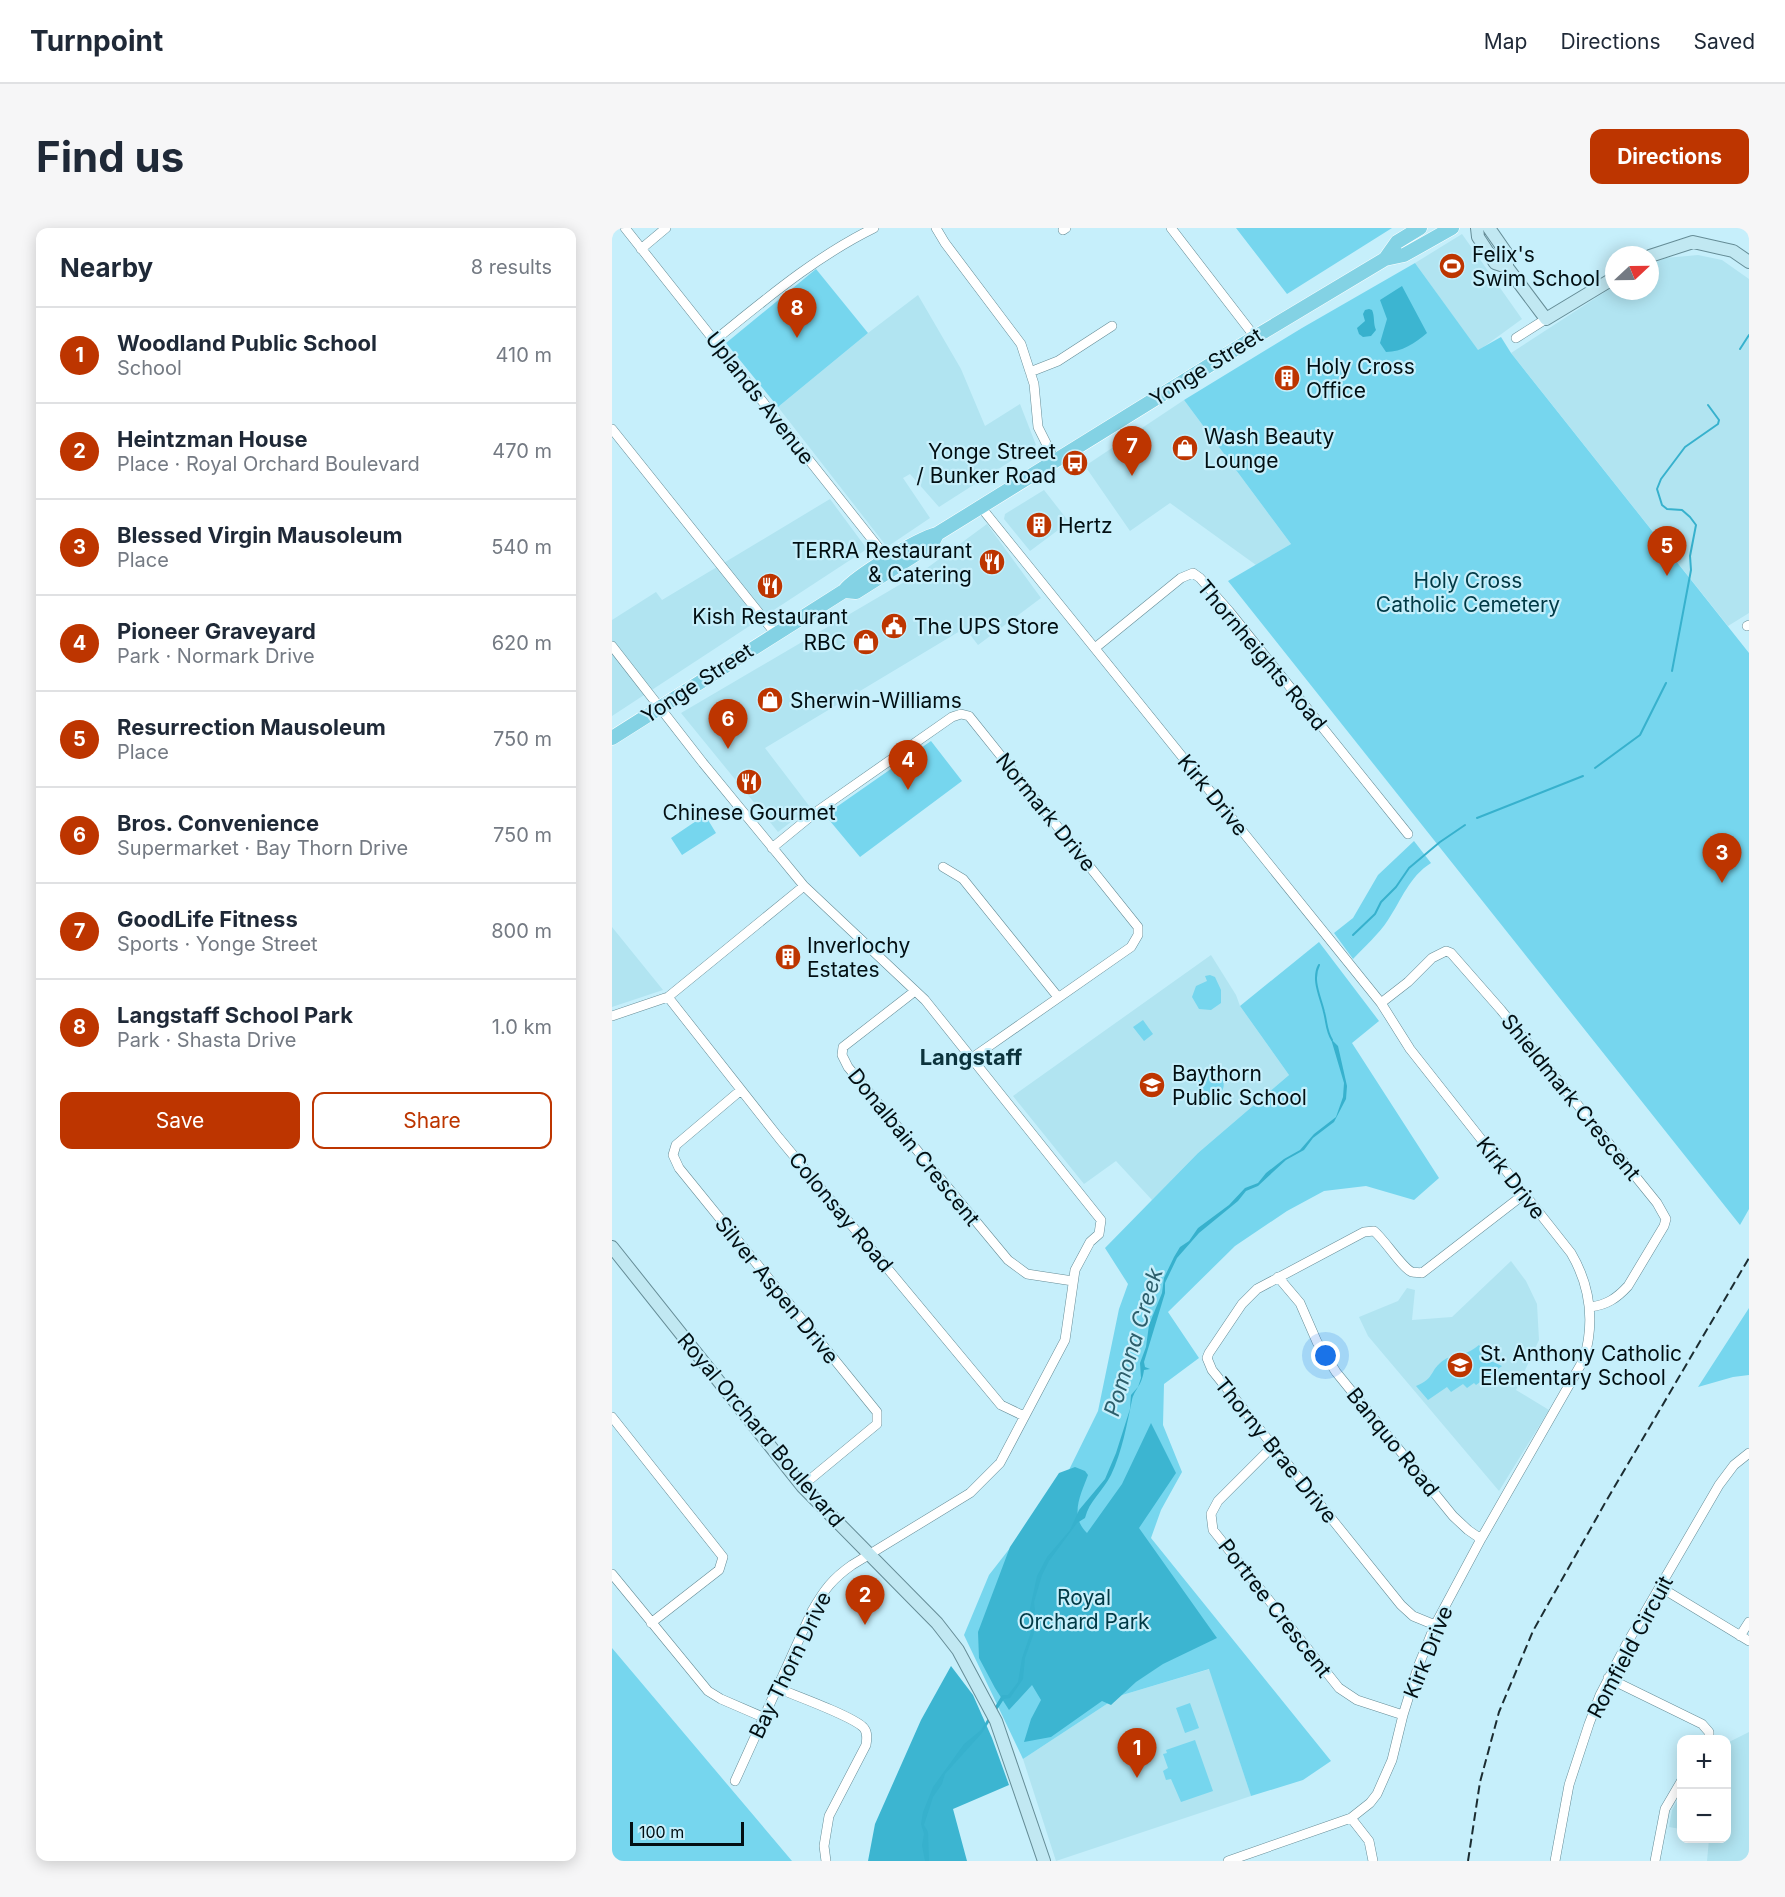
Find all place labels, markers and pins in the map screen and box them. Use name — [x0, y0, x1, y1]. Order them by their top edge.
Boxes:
place label: Felix's Swim School — [1472, 242, 1600, 291]
sports icon: Felix's Swim School — [1437, 251, 1467, 281]
pin: 8 — [778, 288, 816, 338]
place label: Holy Cross Office — [1306, 354, 1415, 403]
building icon: Holy Cross Office — [1272, 363, 1302, 393]
place label: Wash Beauty Lounge — [1204, 424, 1335, 473]
pin: 7 — [1112, 426, 1152, 476]
shop icon: Wash Beauty Lounge — [1170, 433, 1200, 463]
place label: Yonge Street / Bunker Road — [916, 439, 1056, 488]
bus stop icon: Yonge Street / Bunker Road — [1060, 448, 1090, 478]
building icon: Hertz — [1024, 510, 1054, 540]
place label: Hertz — [1058, 513, 1113, 538]
pin: 5 — [1648, 526, 1686, 576]
place label: TERRA Restaurant & Catering — [792, 538, 972, 587]
restaurant icon: TERRA Restaurant & Catering — [977, 547, 1007, 577]
restaurant icon: Kish Restaurant — [755, 571, 785, 601]
place label: Kish Restaurant — [692, 604, 848, 629]
public building icon: The UPS Store — [879, 611, 909, 641]
place label: The UPS Store — [914, 614, 1059, 639]
shop icon: RBC — [851, 627, 881, 657]
place label: RBC — [803, 630, 846, 655]
shop icon: Sherwin-Williams — [755, 685, 785, 715]
place label: Sherwin-Williams — [790, 688, 962, 713]
pin: 6 — [708, 700, 748, 749]
pin: 4 — [888, 740, 928, 790]
restaurant icon: Chinese Gourmet — [734, 767, 764, 797]
place label: Chinese Gourmet — [662, 800, 836, 825]
pin: 3 — [1702, 834, 1742, 883]
place label: Inverlochy Estates — [807, 933, 910, 982]
building icon: Inverlochy Estates — [773, 942, 803, 972]
place label: Baythorn Public School — [1172, 1061, 1307, 1110]
school or university icon: Baythorn Public School — [1137, 1070, 1167, 1100]
place label: St. Anthony Catholic Elementary School — [1480, 1341, 1682, 1390]
school or university icon: St. Anthony Catholic Elementary School — [1445, 1350, 1475, 1380]
pin: 2 — [846, 1576, 884, 1625]
pin: 1 — [1118, 1728, 1156, 1778]

